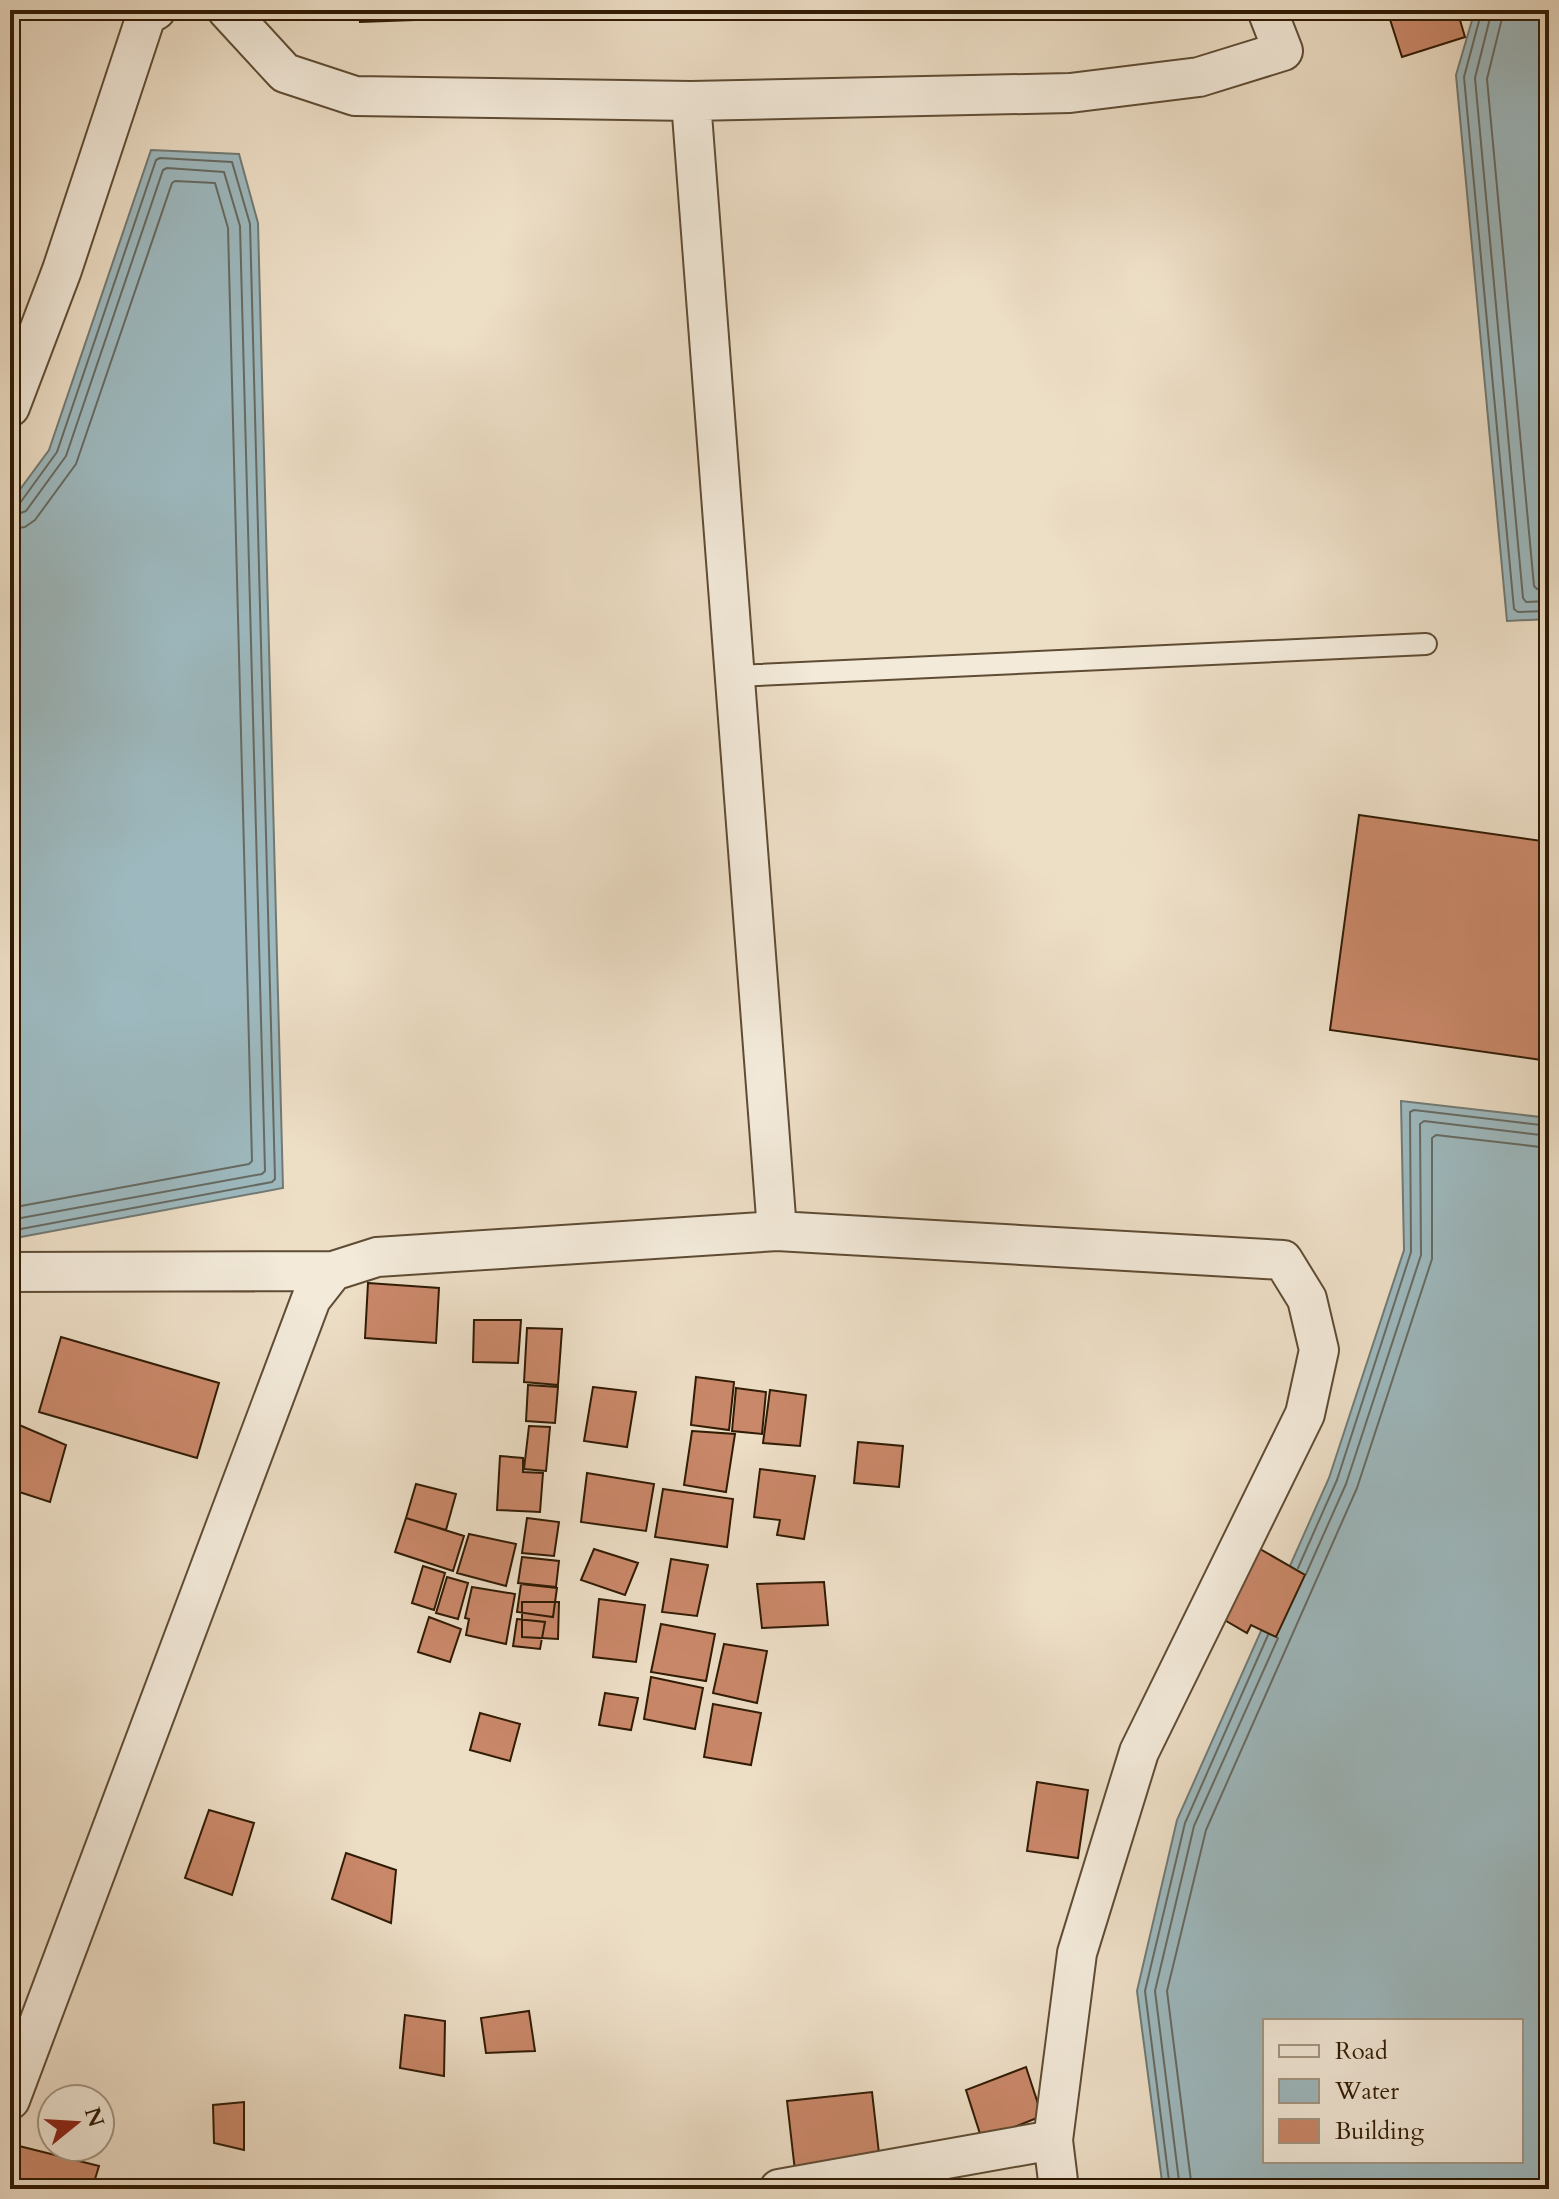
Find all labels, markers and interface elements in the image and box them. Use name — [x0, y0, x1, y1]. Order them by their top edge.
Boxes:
legend — [1263, 2019, 1523, 2163]
text: Road — [1335, 2035, 1388, 2068]
text: Water — [1334, 2075, 1399, 2108]
north arrow — [36, 2083, 116, 2163]
text: N — [77, 2103, 111, 2131]
text: Building — [1335, 2115, 1425, 2148]

